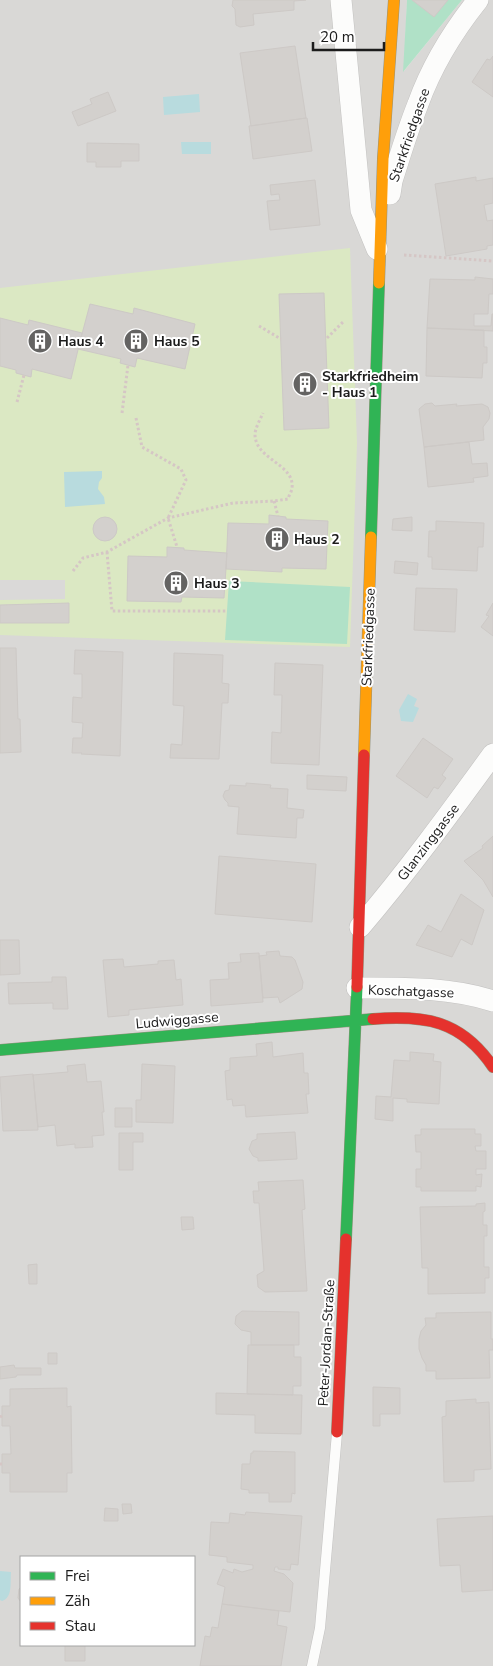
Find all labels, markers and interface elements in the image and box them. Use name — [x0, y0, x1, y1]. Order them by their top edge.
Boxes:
scale bar — [313, 20, 384, 52]
text: 20 m — [320, 27, 355, 47]
street label: Starkfriedgasse — [385, 86, 434, 185]
building icon: Haus 4 — [27, 328, 53, 354]
building icon: Haus 5 — [123, 328, 149, 354]
place label: Haus 4 — [58, 332, 104, 351]
place label: Haus 5 — [154, 332, 200, 351]
place label: Starkfriedheim - Haus 1 — [322, 367, 419, 402]
building icon: Starkfriedheim - Haus 1 — [292, 371, 318, 397]
building icon: Haus 2 — [264, 526, 290, 552]
place label: Haus 2 — [294, 530, 340, 549]
building icon: Haus 3 — [163, 570, 189, 596]
place label: Haus 3 — [194, 574, 240, 593]
street label: Starkfriedgasse — [357, 588, 380, 686]
street label: Glanzinggasse — [393, 800, 464, 885]
street label: Koschatgasse — [368, 980, 454, 1003]
street label: Ludwiggasse — [135, 1007, 219, 1034]
street label: Peter-Jordan-Straße — [314, 1279, 339, 1407]
legend — [20, 1556, 195, 1646]
text: Frei — [65, 1566, 90, 1586]
text: Zäh — [65, 1591, 90, 1611]
text: Stau — [65, 1616, 96, 1636]

